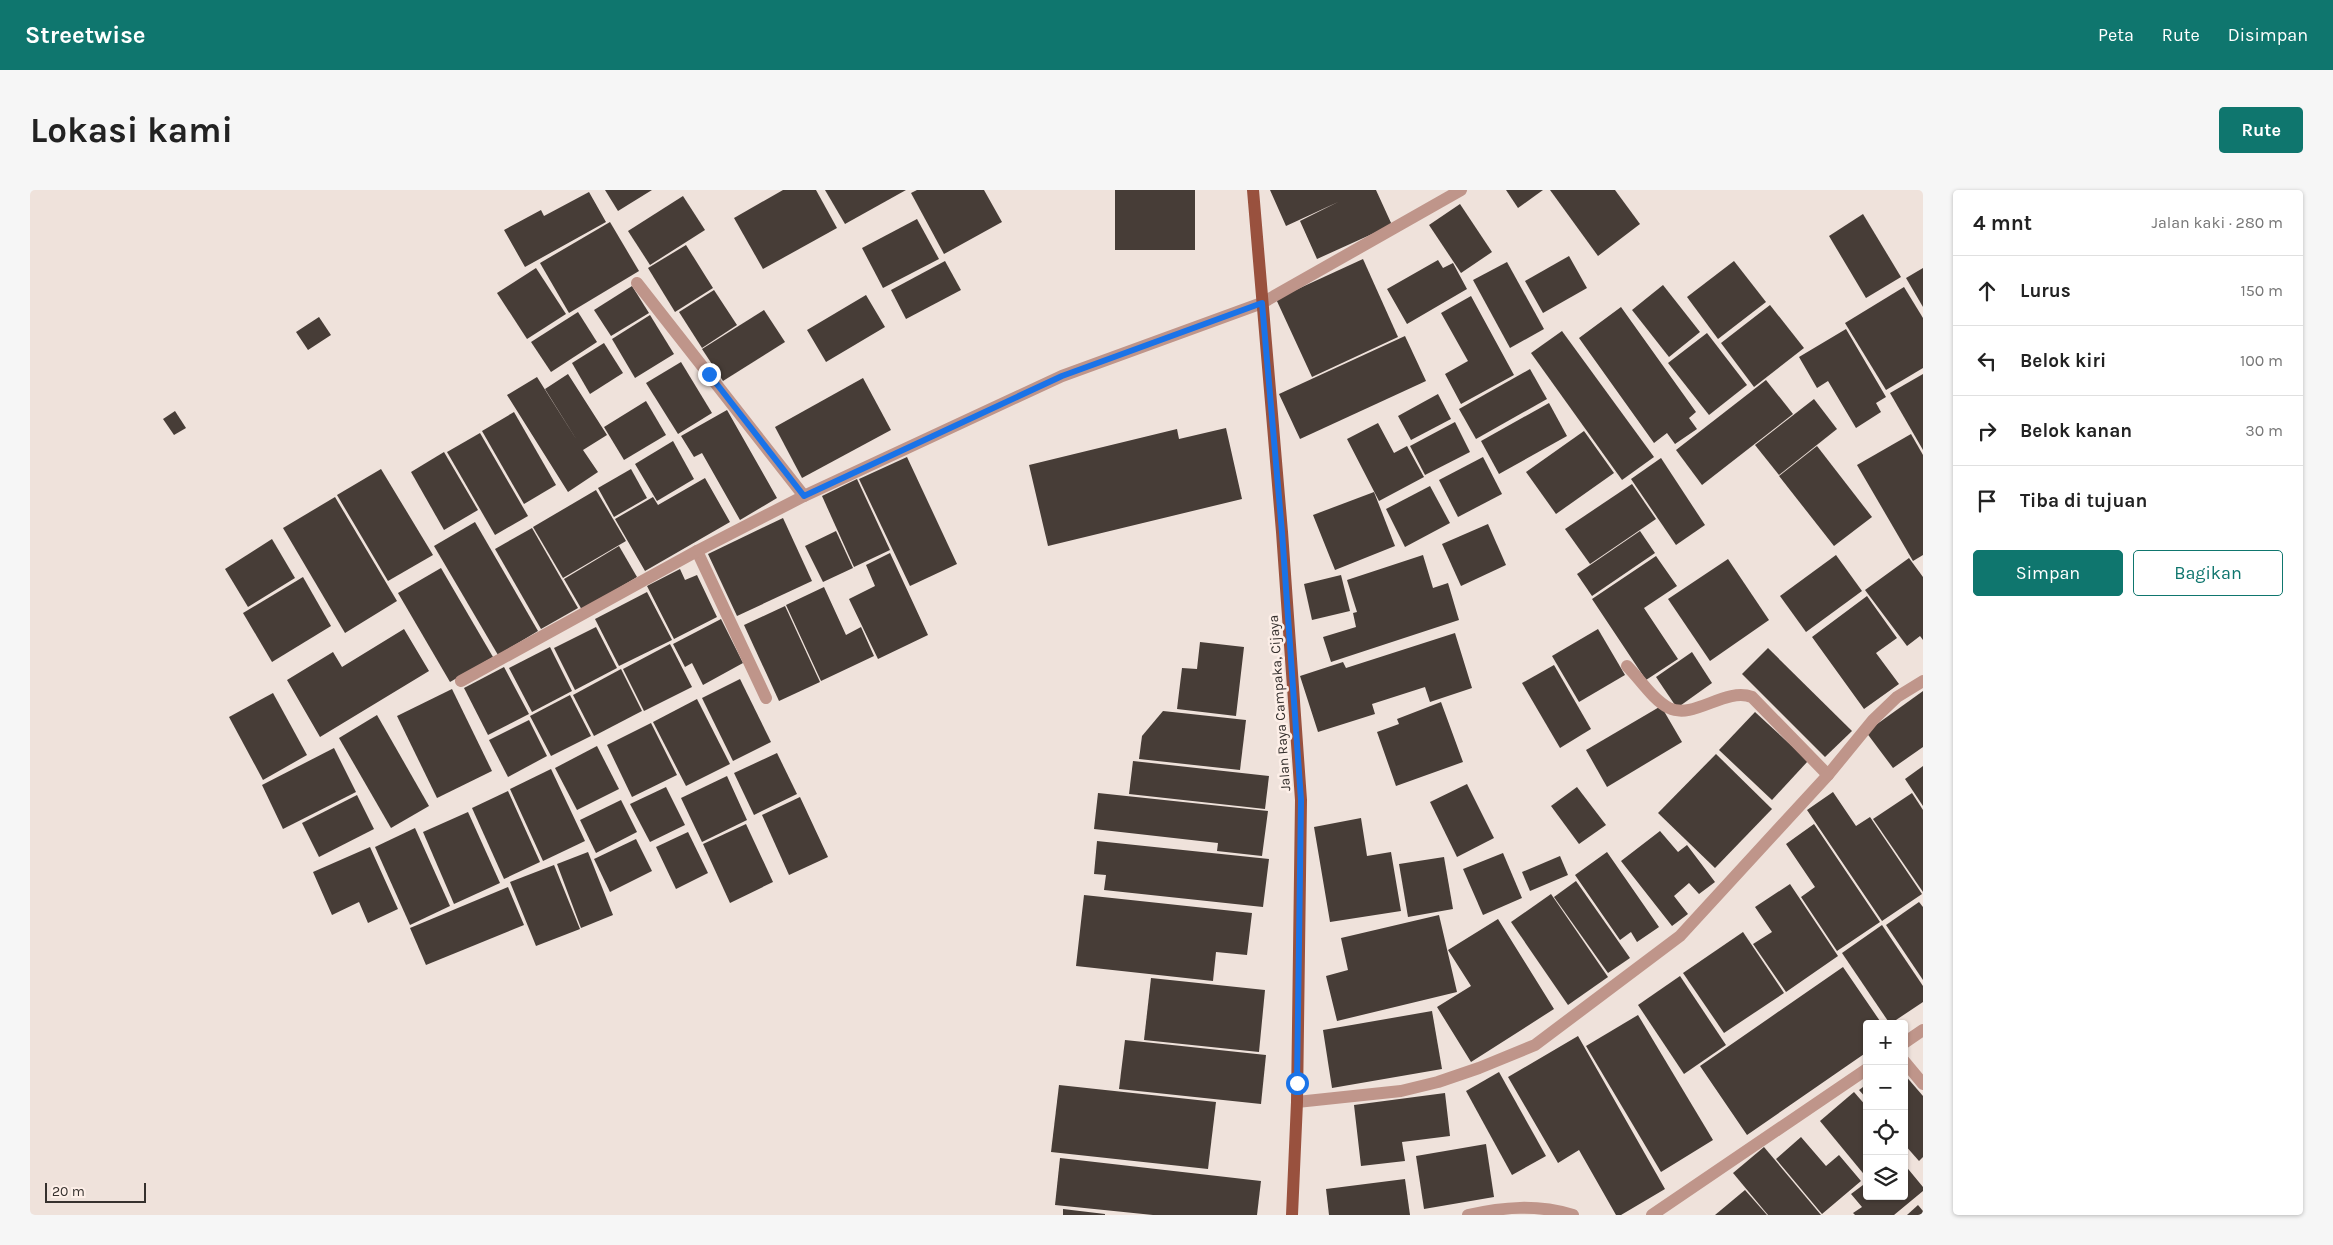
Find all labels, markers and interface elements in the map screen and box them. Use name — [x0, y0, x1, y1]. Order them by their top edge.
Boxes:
text: Streetwise — [25, 21, 146, 49]
text: Peta — [2098, 24, 2134, 46]
text: Rute — [2162, 24, 2200, 46]
text: Disimpan — [2228, 24, 2308, 46]
button: Rute — [2219, 107, 2303, 153]
text: Lokasi kami — [30, 110, 233, 151]
text: 4 mnt — [1973, 211, 2032, 235]
text: Jalan kaki · 280 m — [2152, 213, 2283, 232]
icon: ahead — [1973, 277, 2001, 305]
text: Lurus — [2020, 280, 2071, 302]
text: 150 m — [2240, 281, 2283, 300]
icon: left — [1973, 347, 2001, 375]
text: Belok kiri — [2020, 350, 2106, 372]
text: 100 m — [2240, 351, 2283, 370]
route end — [698, 363, 721, 386]
icon: right — [1973, 417, 2001, 445]
text: Belok kanan — [2020, 420, 2132, 442]
text: 30 m — [2245, 421, 2283, 440]
icon: arrive — [1973, 487, 2001, 515]
text: Tiba di tujuan — [2020, 490, 2147, 512]
button: Simpan — [1973, 550, 2123, 596]
button: Bagikan — [2133, 550, 2283, 596]
street label: Jalan Raya Campaka, Cijaya — [1265, 614, 1294, 792]
map controls — [1863, 1020, 1908, 1200]
button: + — [1863, 1020, 1908, 1065]
button: − — [1863, 1065, 1908, 1110]
route start — [1286, 1072, 1309, 1095]
button: locate — [1863, 1110, 1908, 1155]
button: layers — [1863, 1155, 1908, 1200]
scale bar — [45, 1180, 146, 1203]
text: 20 m — [52, 1183, 85, 1200]

